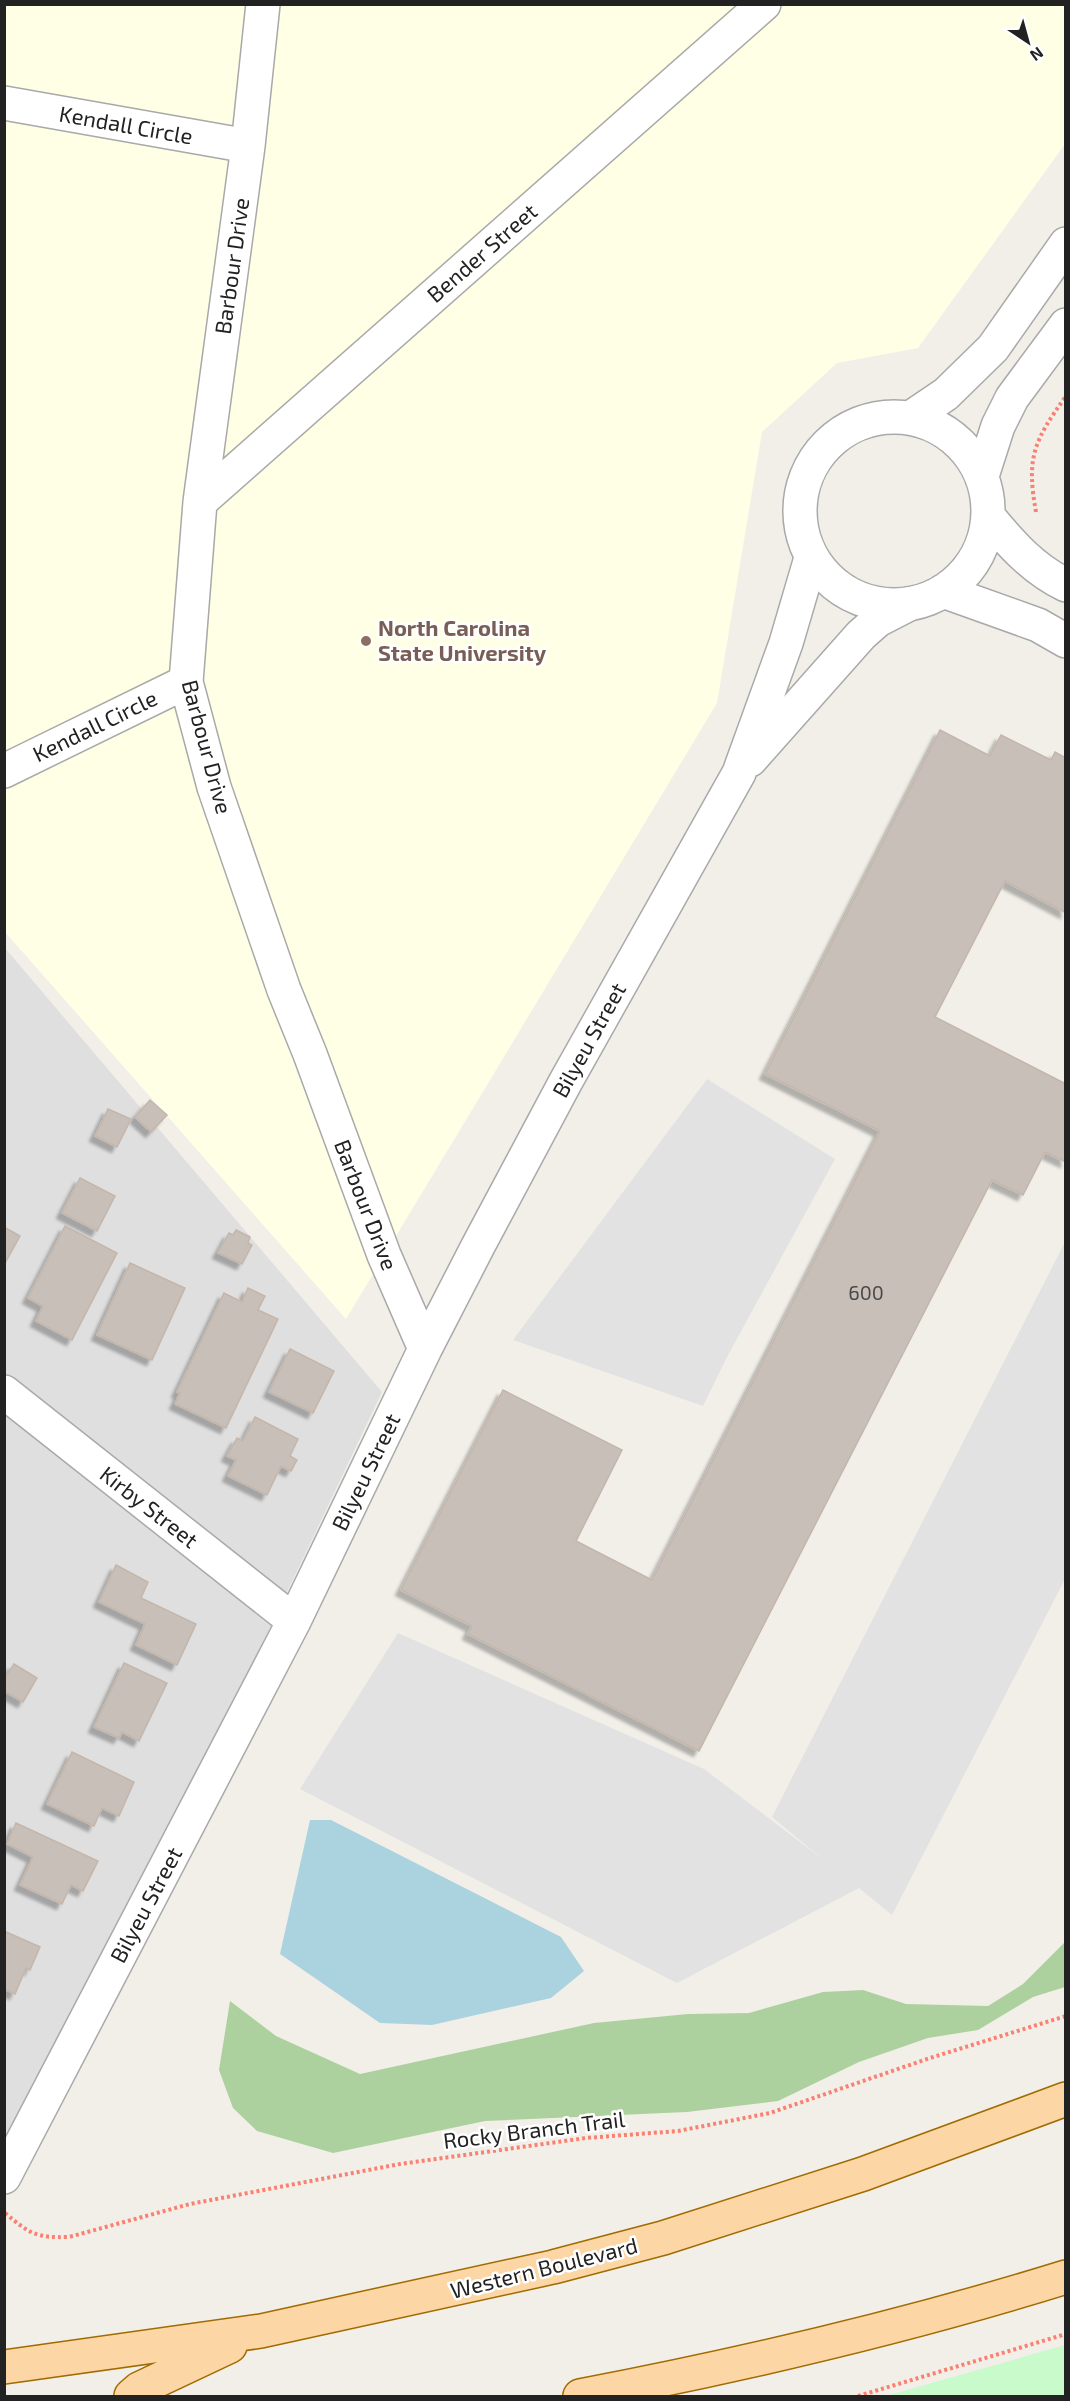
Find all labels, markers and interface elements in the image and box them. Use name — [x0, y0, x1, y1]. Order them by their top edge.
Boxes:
north arrow — [998, 12, 1058, 72]
text: N — [1027, 43, 1047, 66]
street label: Kendall Circle — [57, 99, 195, 149]
street label: Barbour Drive — [209, 196, 253, 336]
street label: Bender Street — [421, 197, 542, 307]
place label: North Carolina State University — [378, 614, 547, 666]
marker: North Carolina State University — [359, 634, 373, 648]
street label: Barbour Drive — [178, 677, 238, 817]
street label: Kendall Circle — [28, 684, 161, 766]
street label: Bilyeu Street — [546, 978, 630, 1101]
street label: Barbour Drive — [330, 1136, 404, 1274]
house number: 600 — [848, 1280, 884, 1304]
street label: Bilyeu Street — [326, 1409, 405, 1534]
street label: Kirby Street — [96, 1460, 204, 1552]
street label: Bilyeu Street — [104, 1842, 186, 1967]
street label: Rocky Branch Trail — [442, 2105, 627, 2153]
street label: Western Boulevard — [447, 2231, 640, 2303]

